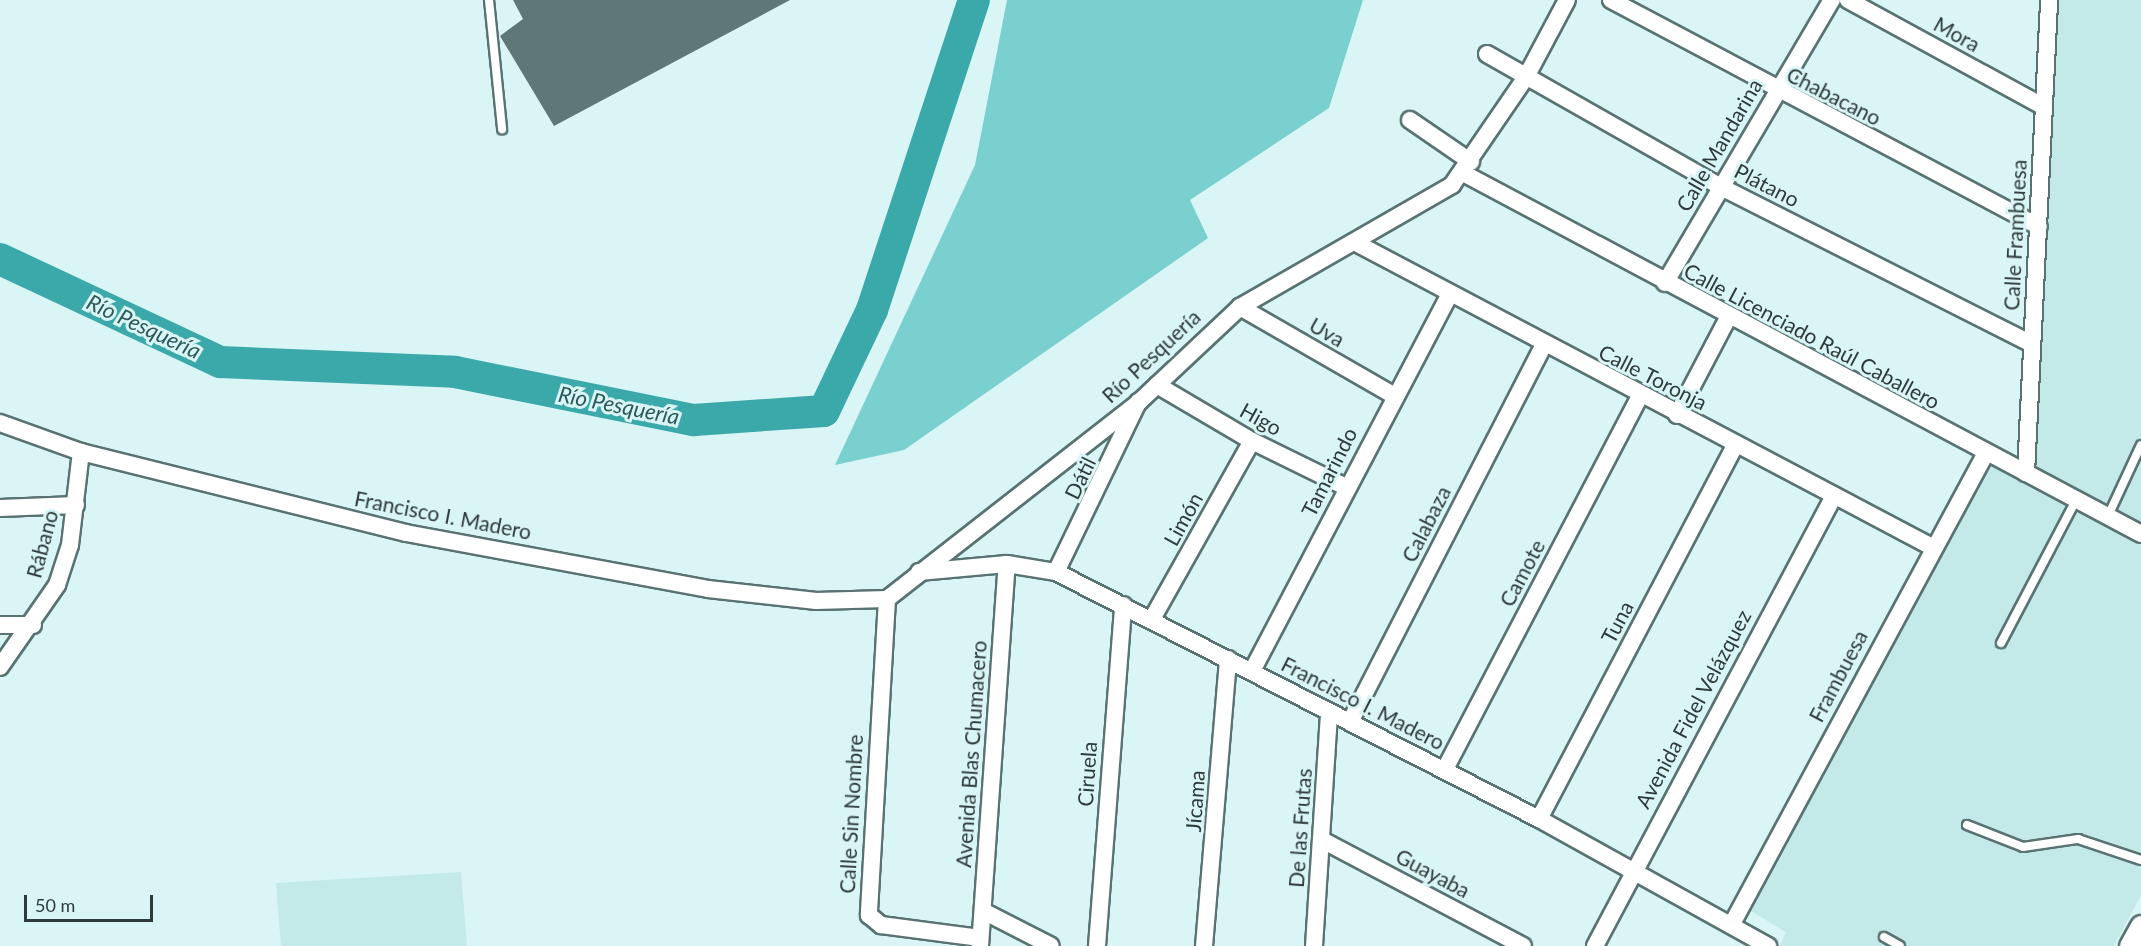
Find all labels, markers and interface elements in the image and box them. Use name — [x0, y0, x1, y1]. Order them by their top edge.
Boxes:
street label: Mora — [1929, 11, 1985, 57]
street label: Chabacano — [1783, 62, 1885, 130]
street label: Calle Mandarina — [1671, 74, 1767, 216]
street label: Plátano — [1730, 158, 1804, 212]
street label: Calle Frambuesa — [1998, 159, 2032, 311]
street label: Calle Licenciado Raúl Caballero — [1680, 258, 1944, 414]
water label: Río Pesquería — [83, 288, 205, 364]
street label: Río Pesquería — [1097, 304, 1205, 408]
street label: Uva — [1305, 312, 1349, 352]
street label: Calle Toronja — [1594, 339, 1712, 415]
water label: Río Pesquería — [556, 380, 682, 430]
street label: Higo — [1236, 397, 1286, 441]
street label: Tamarindo — [1296, 423, 1362, 521]
street label: Dátil — [1059, 453, 1101, 503]
street label: Calabaza — [1396, 482, 1456, 566]
street label: Francisco I. Madero — [352, 485, 534, 545]
street label: Limón — [1158, 488, 1208, 550]
street label: Rábano — [21, 507, 63, 581]
street label: Camote — [1494, 535, 1550, 611]
street label: Tuna — [1596, 597, 1638, 647]
street label: Avenida Fidel Velázquez — [1630, 605, 1756, 813]
street label: Frambuesa — [1803, 626, 1873, 726]
street label: Avenida Blas Chumacero — [950, 640, 992, 868]
street label: Francisco I. Madero — [1277, 651, 1449, 755]
street label: Calle Sin Nombre — [834, 734, 868, 894]
street label: Ciruela — [1072, 741, 1102, 807]
street label: De las Frutas — [1283, 768, 1317, 888]
street label: Jícama — [1180, 769, 1210, 833]
street label: Guayaba — [1392, 843, 1474, 903]
scale bar — [27, 883, 156, 921]
text: 50 m — [35, 894, 75, 916]

